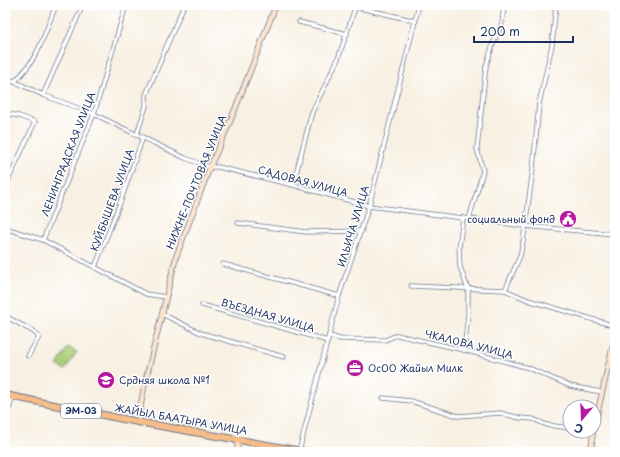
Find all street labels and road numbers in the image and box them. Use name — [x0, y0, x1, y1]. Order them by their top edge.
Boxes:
street label: ЛЕНИНГРАДСКАЯ УЛИЦА — [37, 89, 98, 218]
street label: НИЖНЕ-ПОЧТОВАЯ УЛИЦА — [162, 112, 229, 251]
street label: КУЙБЫШЕВА УЛИЦА — [86, 146, 137, 253]
street label: САДОВАЯ УЛИЦА — [256, 161, 350, 200]
street label: ИЛЬИЧА УЛИЦА — [333, 183, 372, 268]
street label: ВЪЕЗДНАЯ УЛИЦА — [220, 294, 317, 335]
street label: ЧКАЛОВА УЛИЦА — [423, 325, 515, 362]
street label: ЖАЙЫЛ БААТЫРА УЛИЦА — [114, 399, 249, 438]
road number: ЭМ-03 — [61, 404, 101, 418]

